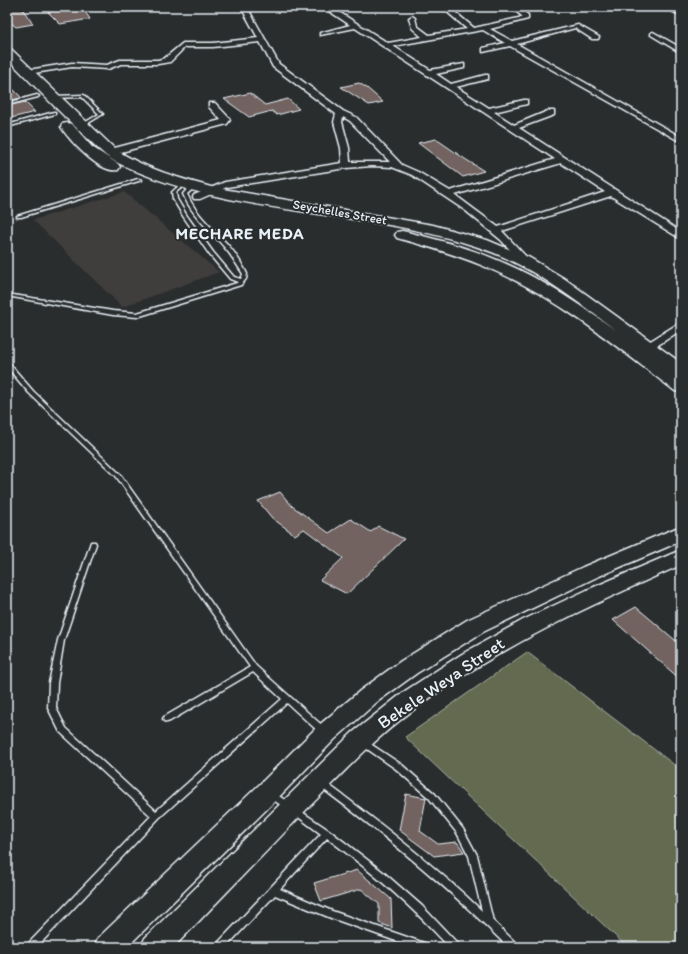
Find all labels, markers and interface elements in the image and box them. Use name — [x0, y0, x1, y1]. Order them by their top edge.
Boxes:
street label: Seychelles Street — [292, 196, 388, 228]
district label: MECHARE MEDA — [175, 224, 305, 243]
street label: Bekele Weya Street — [373, 632, 509, 734]

